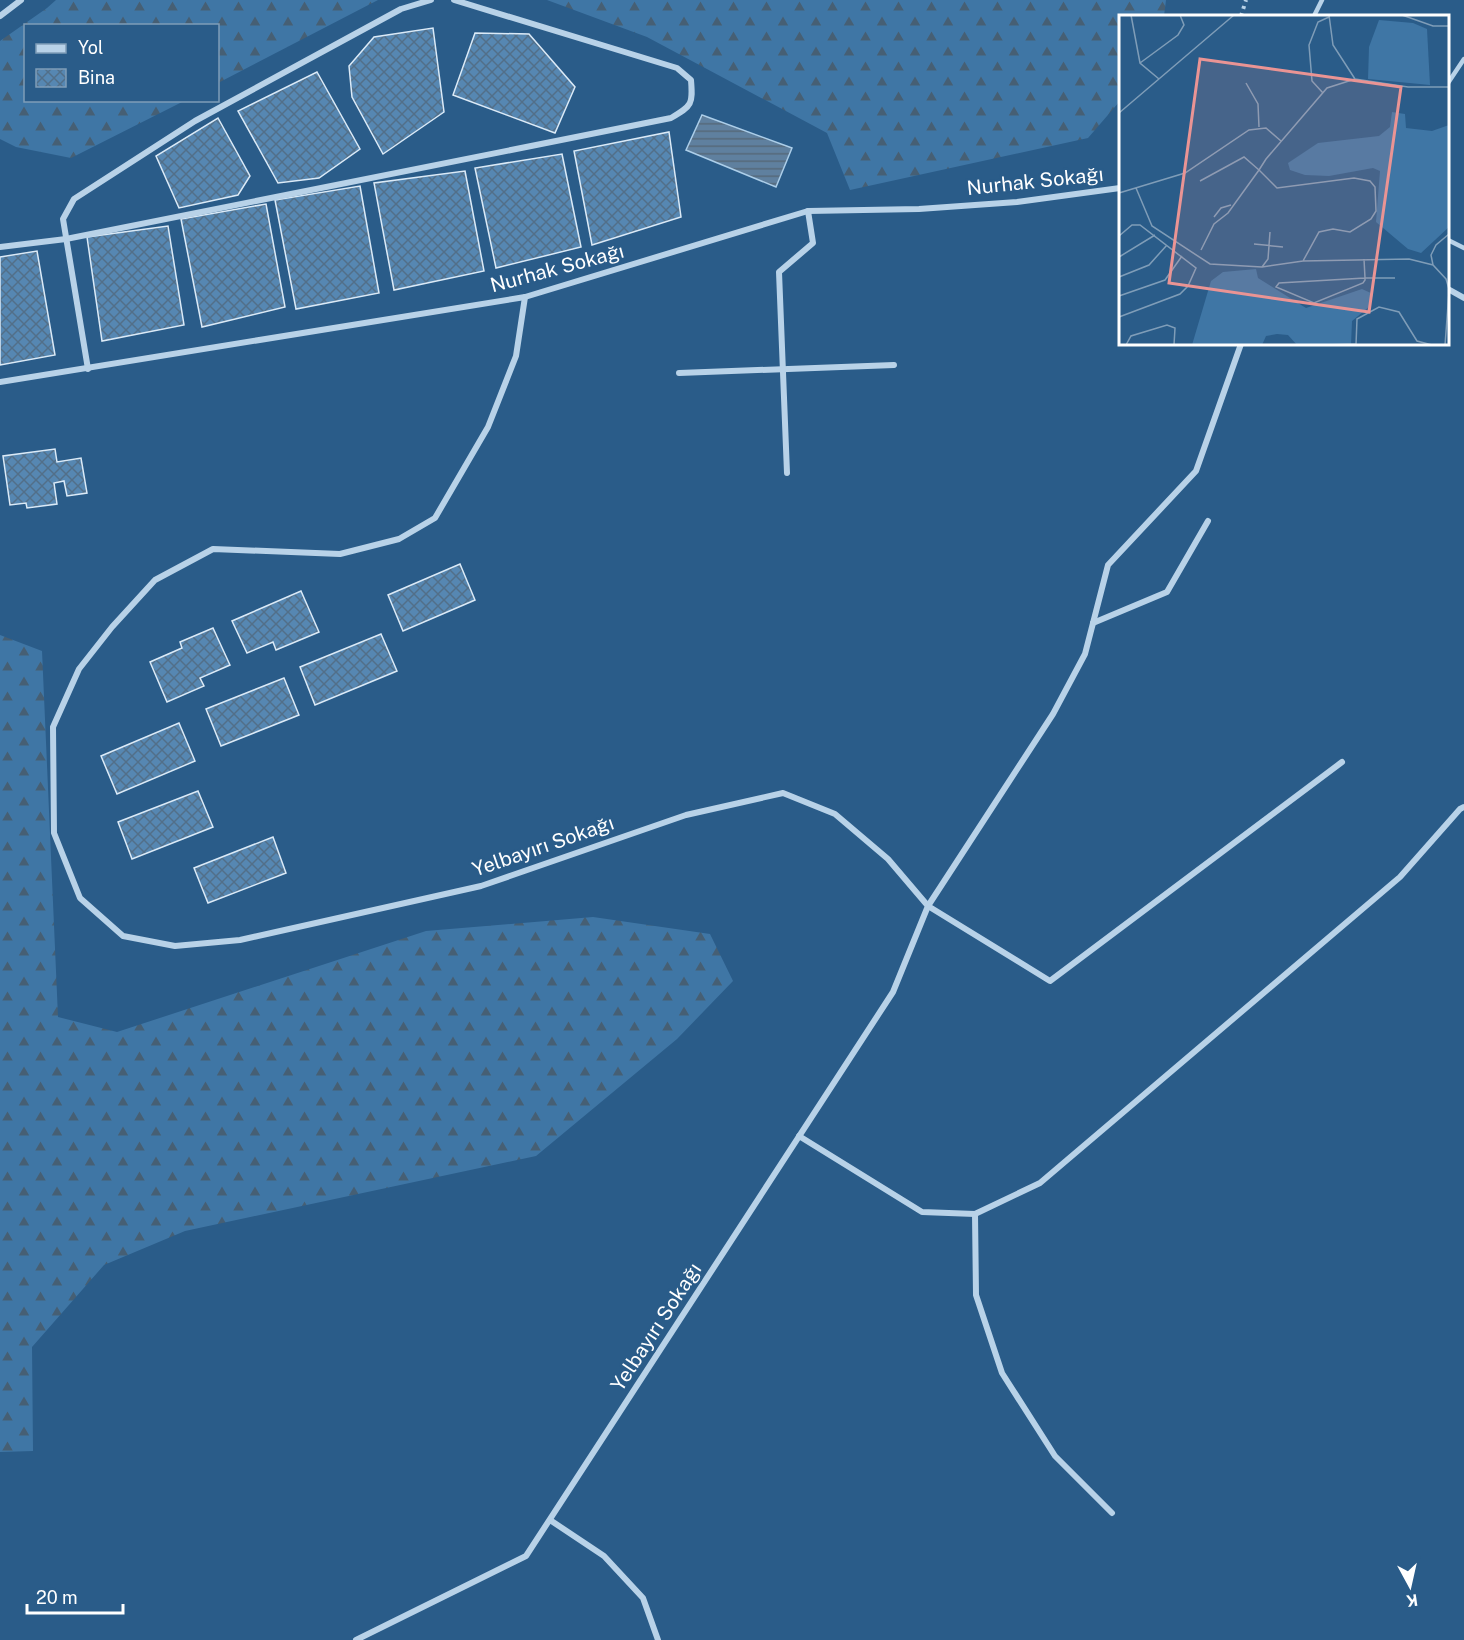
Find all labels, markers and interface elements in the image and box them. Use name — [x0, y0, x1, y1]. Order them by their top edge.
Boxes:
inset map — [1119, 15, 1449, 345]
legend — [24, 24, 219, 102]
text: Yol — [78, 37, 103, 58]
text: Bina — [78, 67, 115, 88]
street label: Nurhak Sokağı — [965, 162, 1105, 200]
street label: Nurhak Sokağı — [488, 239, 626, 297]
street label: Yelbayırı Sokağı — [469, 811, 617, 881]
street label: Yelbayırı Sokağı — [606, 1258, 706, 1396]
north arrow — [1380, 1556, 1440, 1616]
scale bar — [27, 1577, 123, 1615]
text: 20 m — [36, 1587, 78, 1608]
text: K — [1404, 1590, 1419, 1611]

